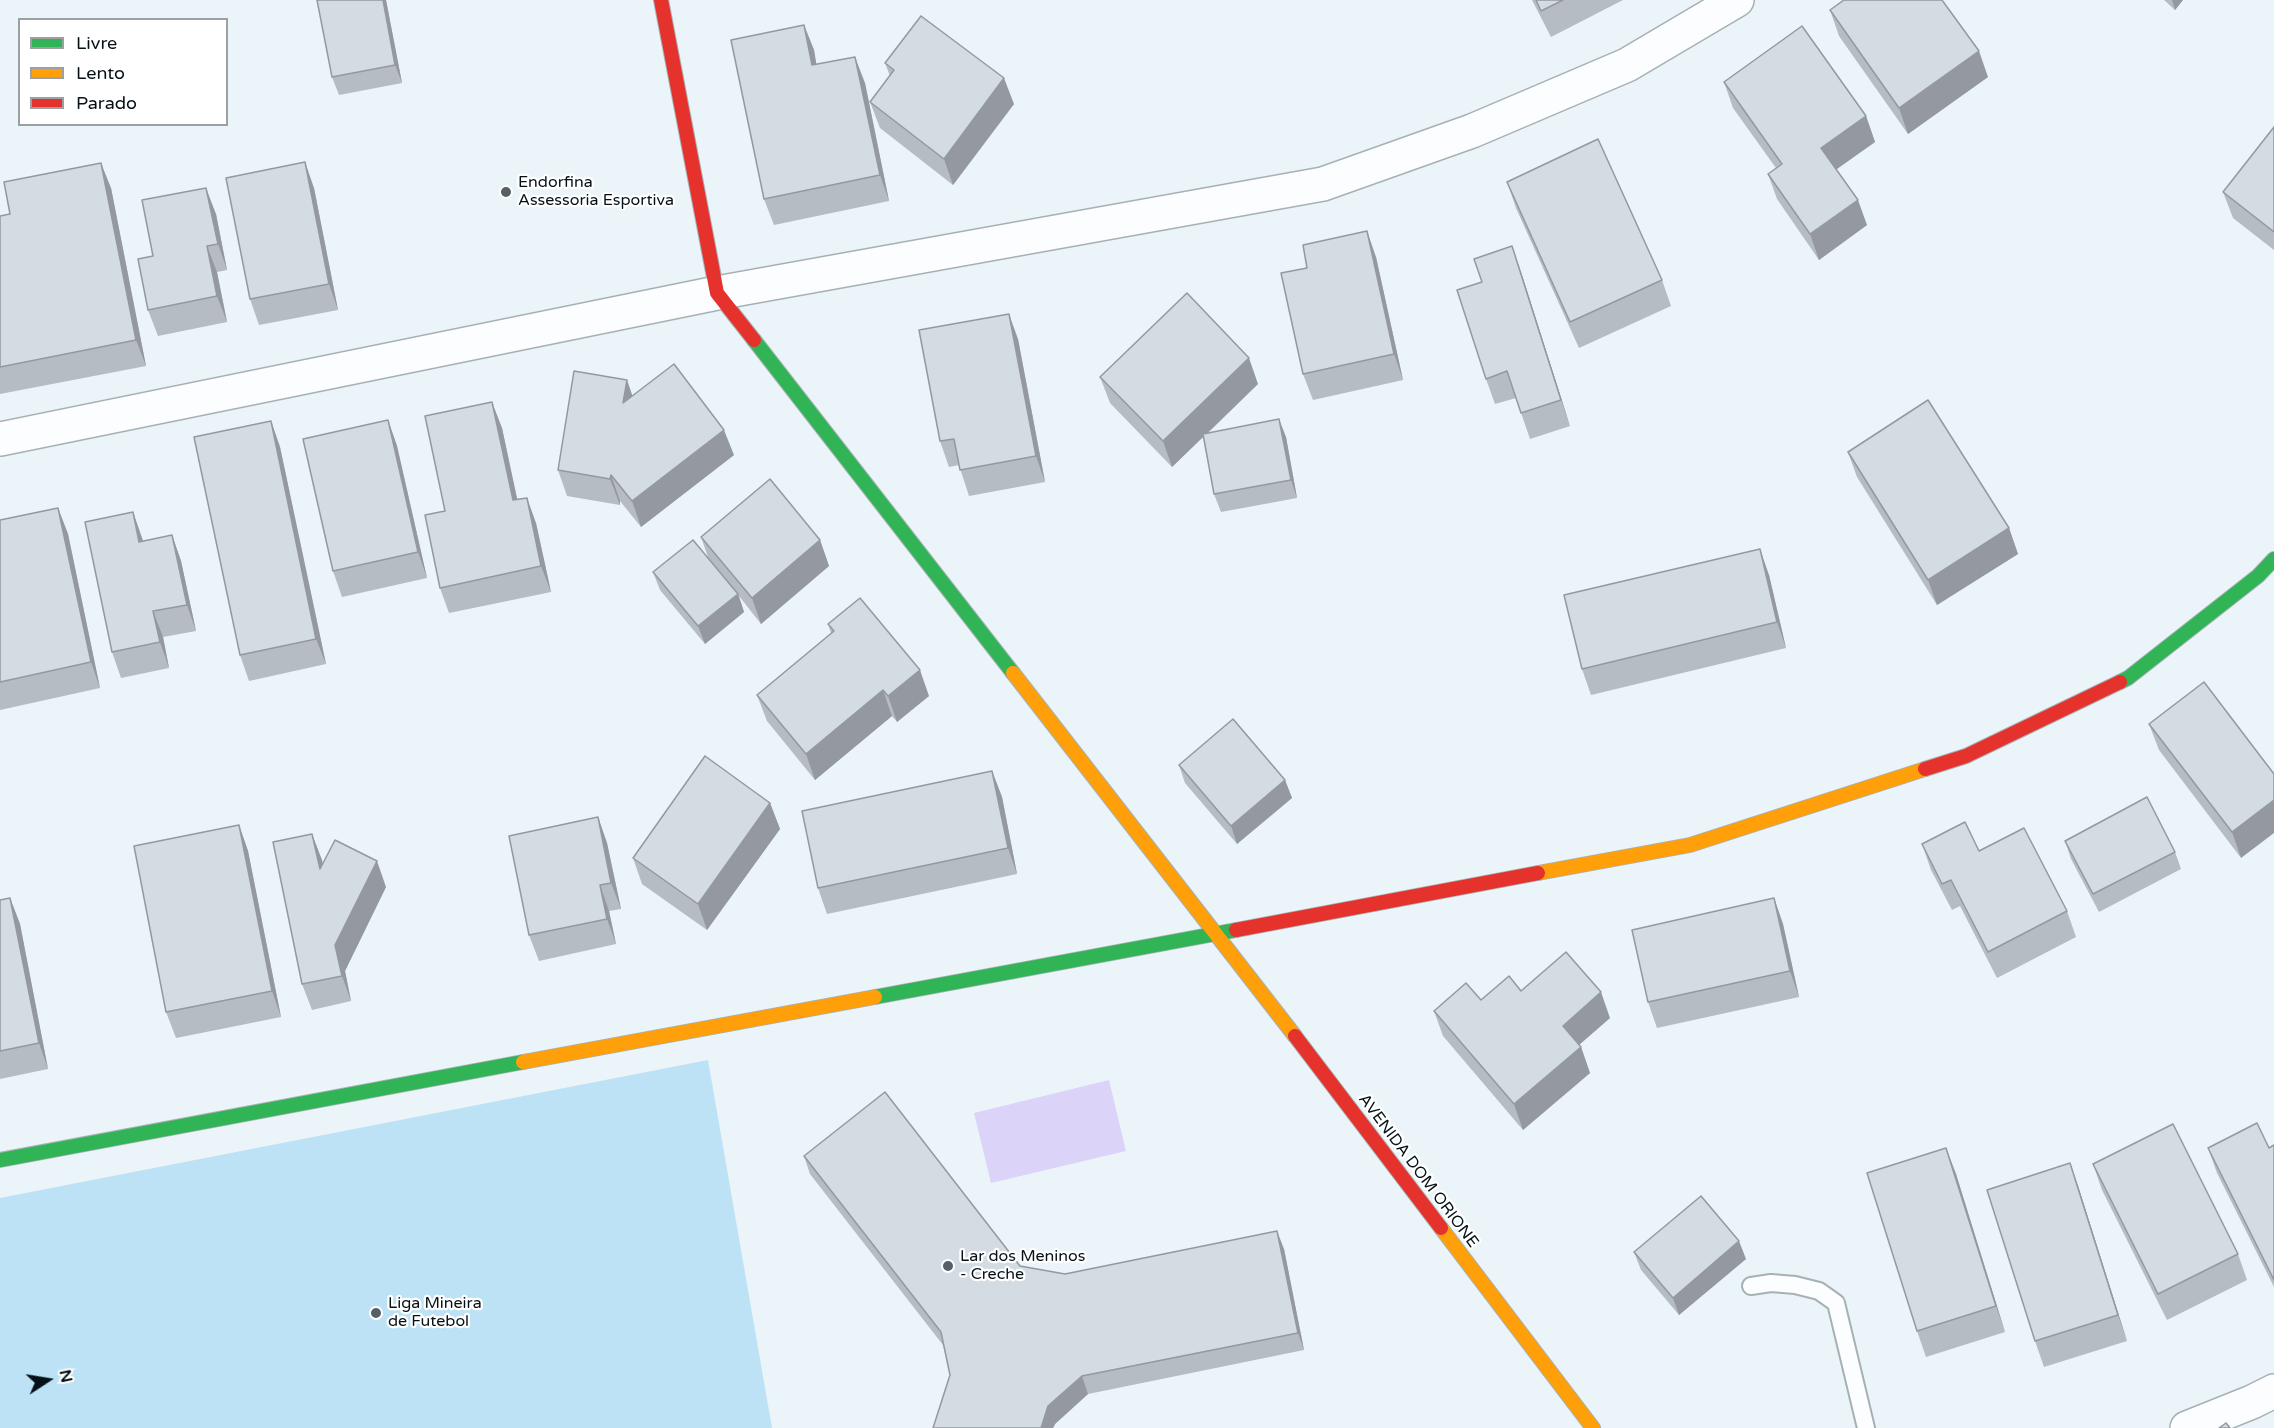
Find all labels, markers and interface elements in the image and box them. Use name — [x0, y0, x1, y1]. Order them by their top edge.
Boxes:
legend — [18, 18, 228, 126]
text: Livre — [76, 32, 117, 54]
text: Lento — [76, 62, 125, 84]
text: Parado — [76, 92, 137, 114]
place label: Endorfina Assessoria Esportiva — [518, 173, 674, 211]
marker: Endorfina Assessoria Esportiva — [499, 185, 513, 199]
street label: AVENIDA DOM ORIONE — [1354, 1090, 1482, 1252]
place label: Lar dos Meninos - Creche — [960, 1247, 1085, 1285]
marker: Lar dos Meninos - Creche — [941, 1259, 955, 1273]
place label: Liga Mineira de Futebol — [388, 1294, 482, 1332]
marker: Liga Mineira de Futebol — [369, 1306, 383, 1320]
north arrow — [18, 1350, 78, 1410]
text: N — [54, 1368, 77, 1385]

